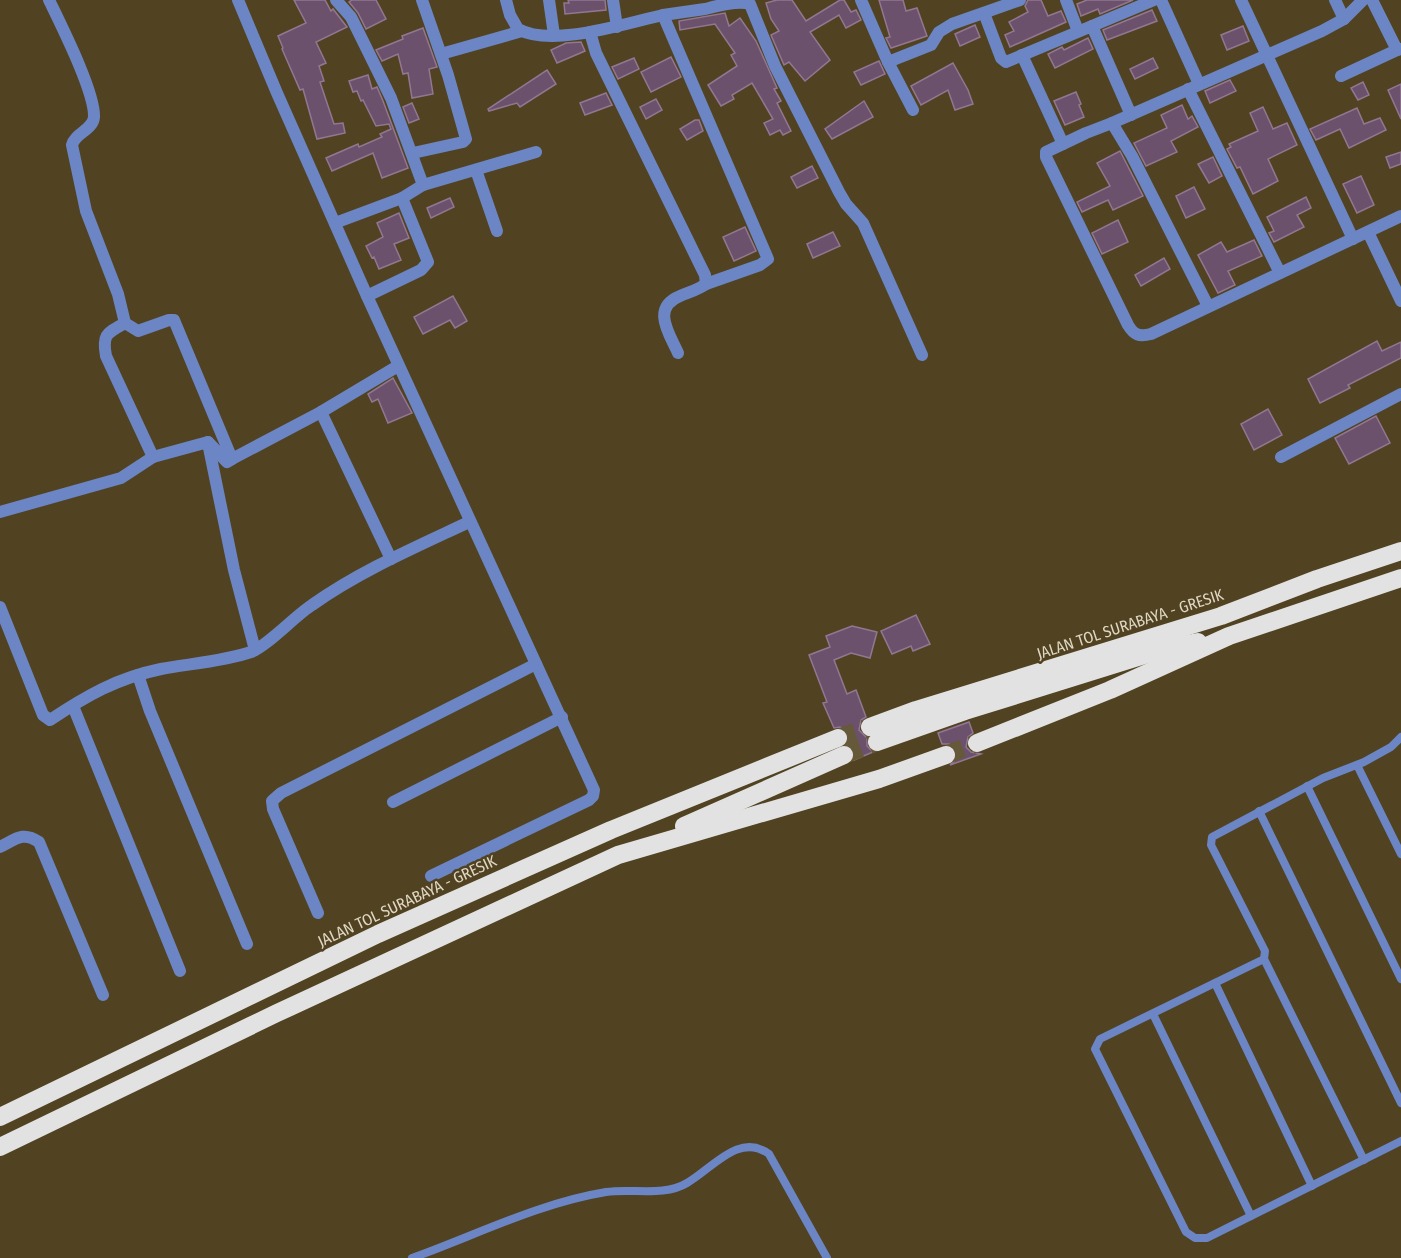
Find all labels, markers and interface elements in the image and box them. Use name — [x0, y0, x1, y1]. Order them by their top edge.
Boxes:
street label: JALAN TOL SURABAYA - GRESIK — [1034, 585, 1226, 663]
street label: JALAN TOL SURABAYA - GRESIK — [315, 851, 500, 951]

